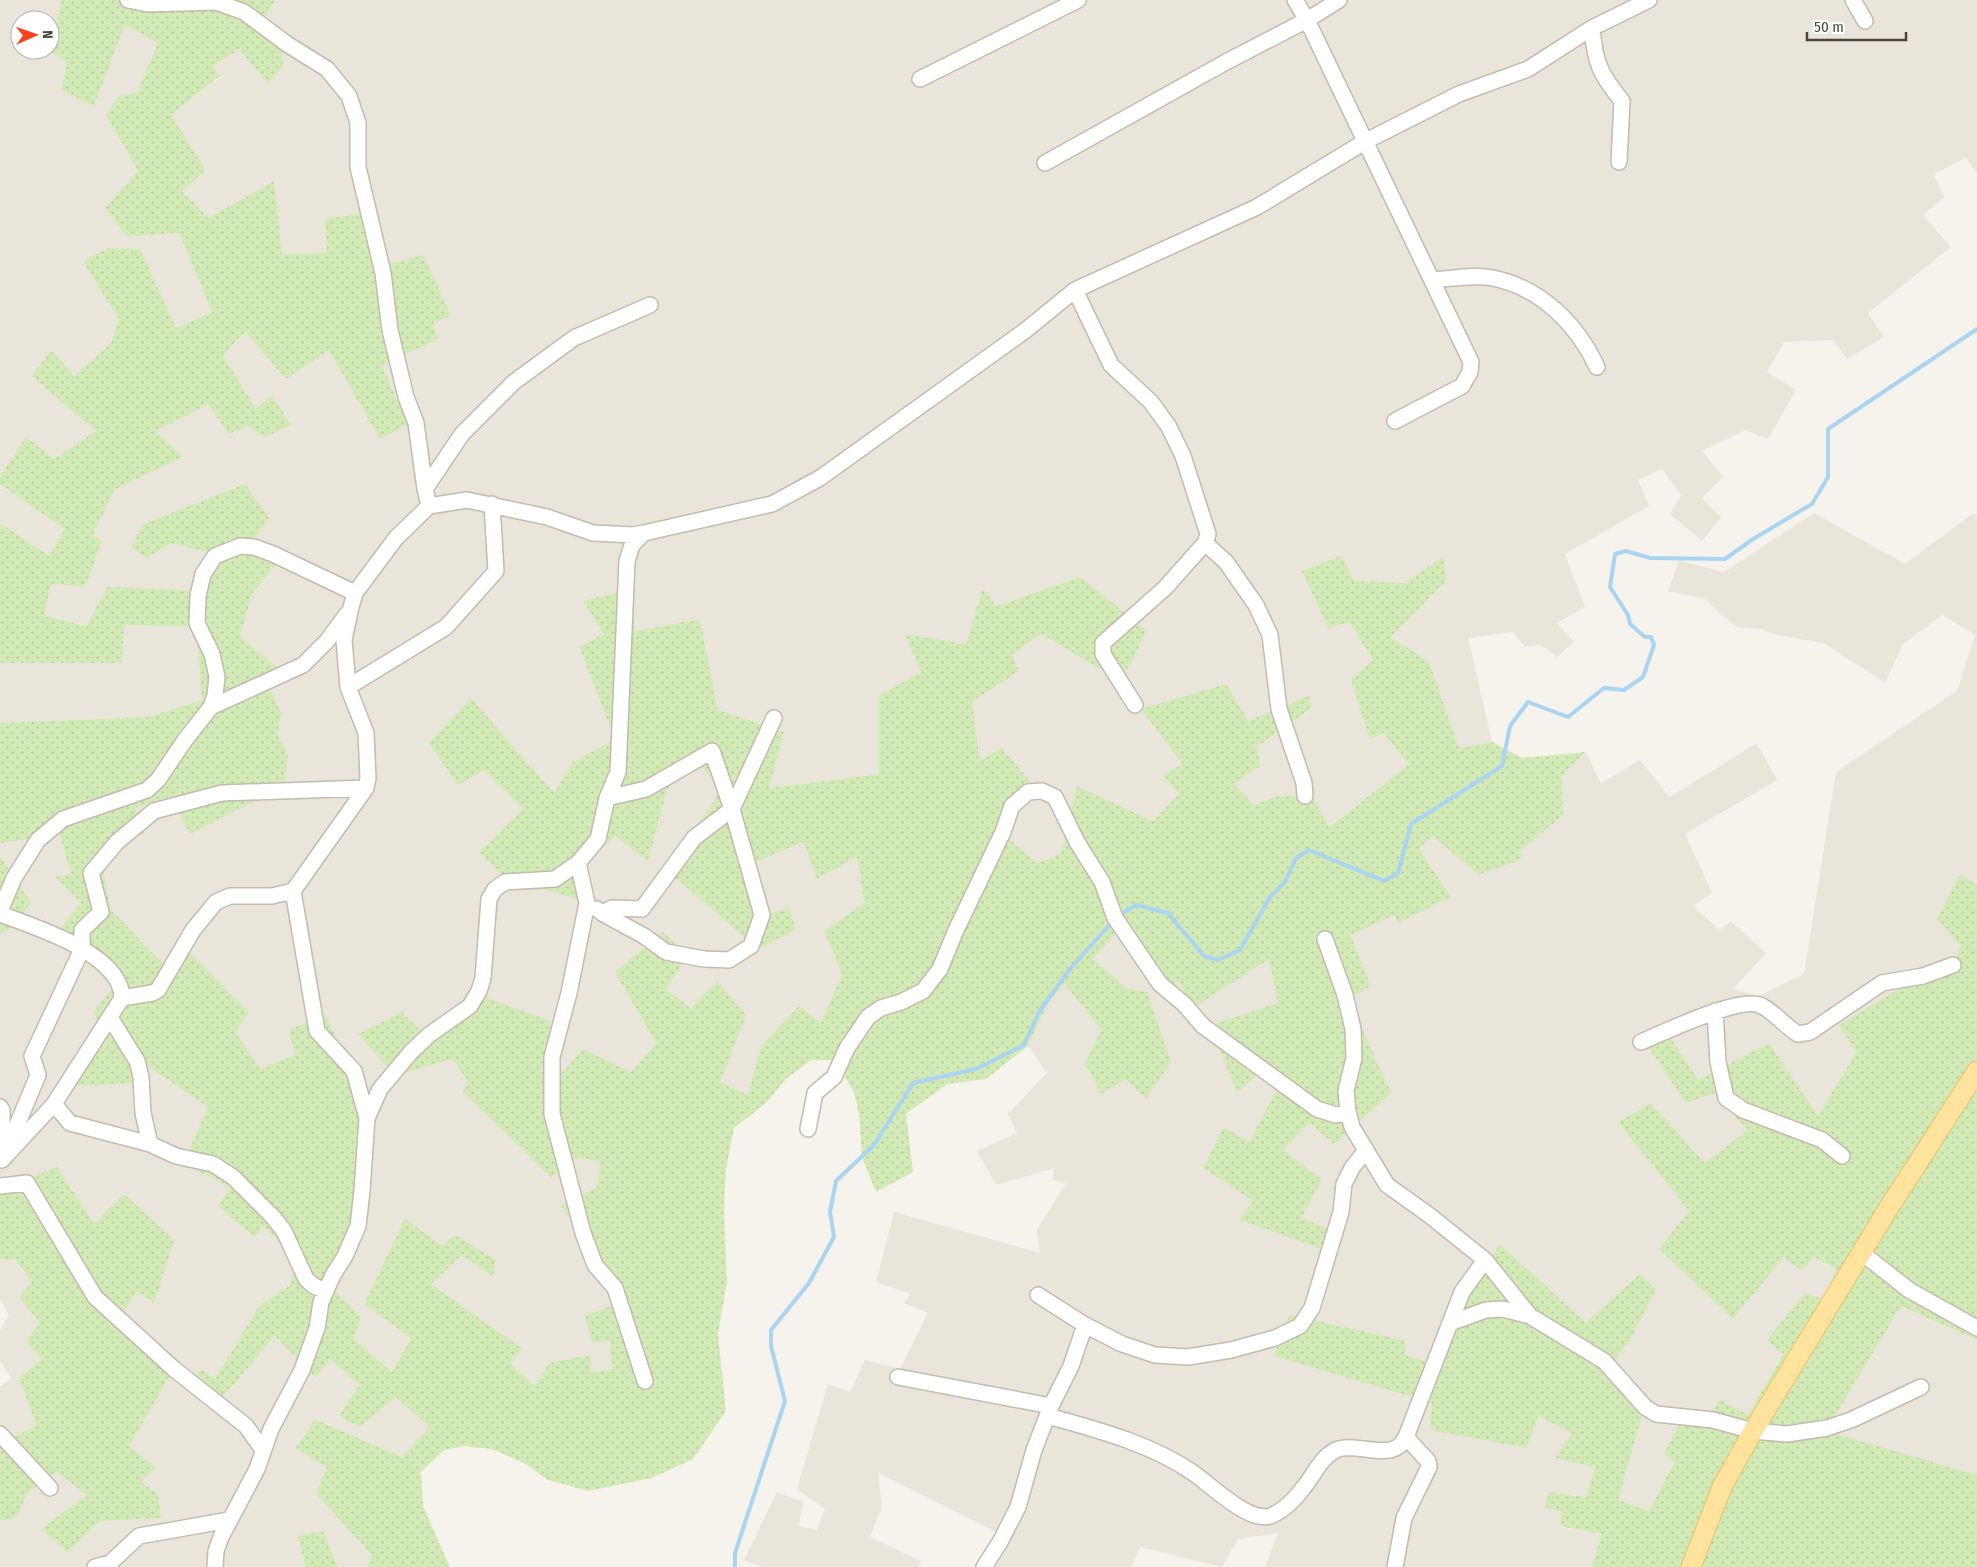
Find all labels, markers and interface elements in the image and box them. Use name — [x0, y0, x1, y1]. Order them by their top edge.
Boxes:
north arrow — [10, 10, 60, 60]
scale bar — [1807, 10, 1906, 42]
text: 50 m — [1814, 18, 1844, 36]
text: N — [39, 30, 56, 39]

